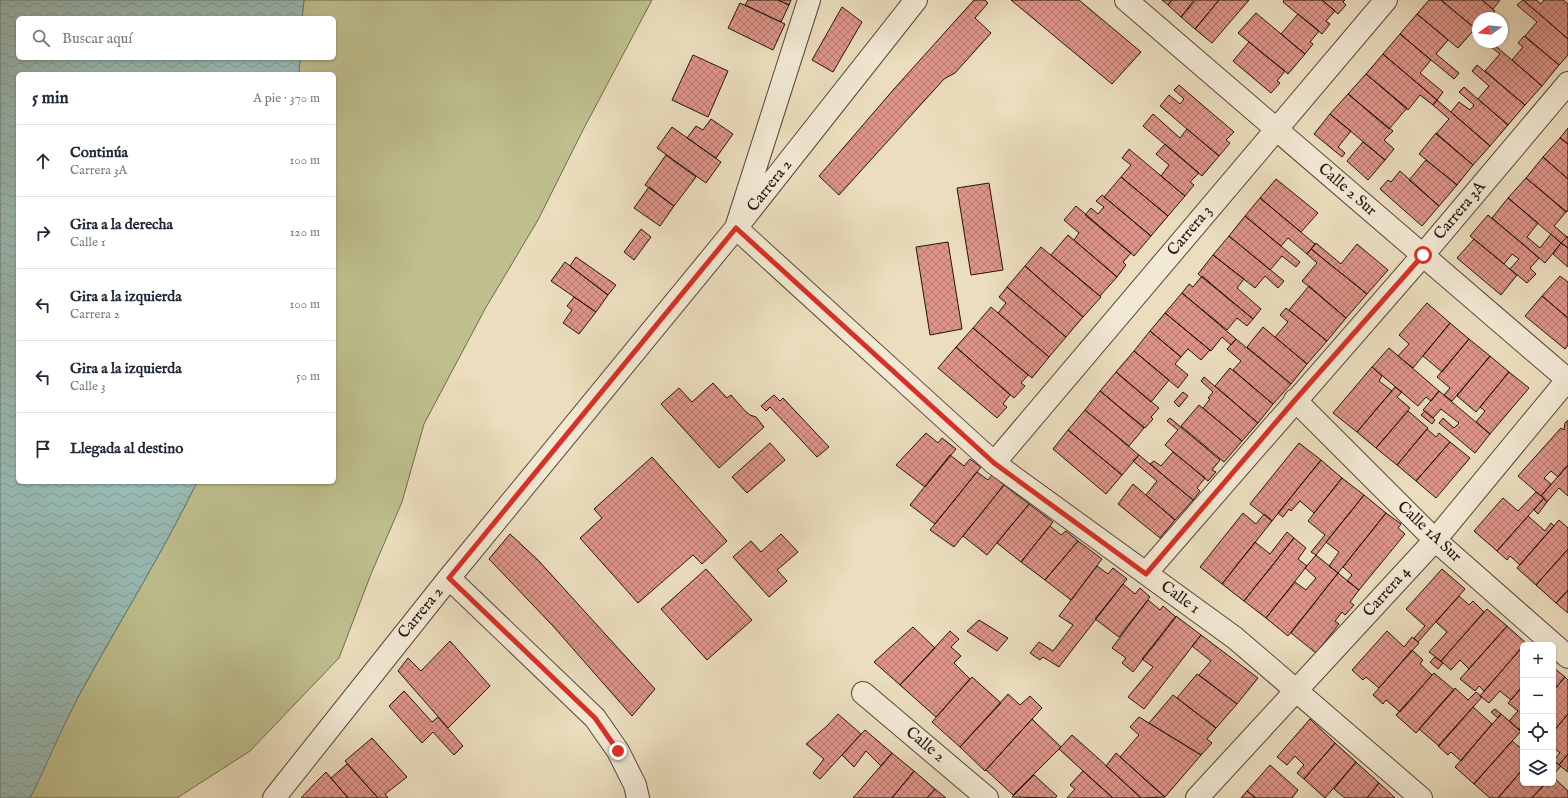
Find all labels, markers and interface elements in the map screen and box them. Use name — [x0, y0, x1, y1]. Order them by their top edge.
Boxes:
north arrow — [1472, 12, 1508, 48]
search box — [16, 16, 336, 60]
icon: search — [30, 27, 52, 49]
text: Buscar aquí — [62, 29, 132, 48]
text: 5 min — [32, 88, 69, 109]
text: A pie · 370 m — [253, 90, 320, 107]
text: Continúa — [70, 143, 128, 162]
icon: ahead — [32, 150, 54, 172]
text: 100 m — [290, 152, 320, 169]
street label: Carrera 2 — [743, 156, 797, 216]
street label: Calle 2 Sur — [1314, 159, 1381, 221]
text: Carrera 3A — [70, 162, 127, 179]
street label: Carrera 3A — [1430, 177, 1491, 244]
street label: Carrera 3 — [1163, 202, 1217, 260]
text: Gira a la derecha — [70, 215, 173, 234]
icon: right — [32, 222, 54, 244]
text: 120 m — [290, 224, 320, 241]
text: Calle 1 — [70, 234, 106, 251]
route start — [1414, 246, 1432, 264]
text: Gira a la izquierda — [70, 287, 182, 306]
icon: left — [32, 294, 54, 316]
text: 100 m — [290, 296, 320, 313]
text: Carrera 2 — [70, 306, 120, 323]
text: Gira a la izquierda — [70, 359, 182, 378]
icon: left — [32, 366, 54, 388]
text: 50 m — [296, 368, 320, 385]
text: Calle 3 — [70, 378, 106, 395]
icon: arrive — [32, 438, 54, 460]
text: Llegada al destino — [70, 439, 183, 458]
street label: Calle 1A Sur — [1393, 497, 1465, 567]
street label: Carrera 4 — [1359, 562, 1415, 622]
street label: Calle 1 — [1156, 577, 1204, 619]
street label: Carrera 2 — [394, 583, 448, 643]
map controls — [1520, 642, 1556, 786]
button: + — [1520, 642, 1556, 678]
button: − — [1520, 678, 1556, 714]
button: locate — [1520, 714, 1556, 750]
street label: Calle 2 — [901, 723, 949, 767]
route end — [609, 742, 627, 760]
button: layers — [1520, 750, 1556, 786]

